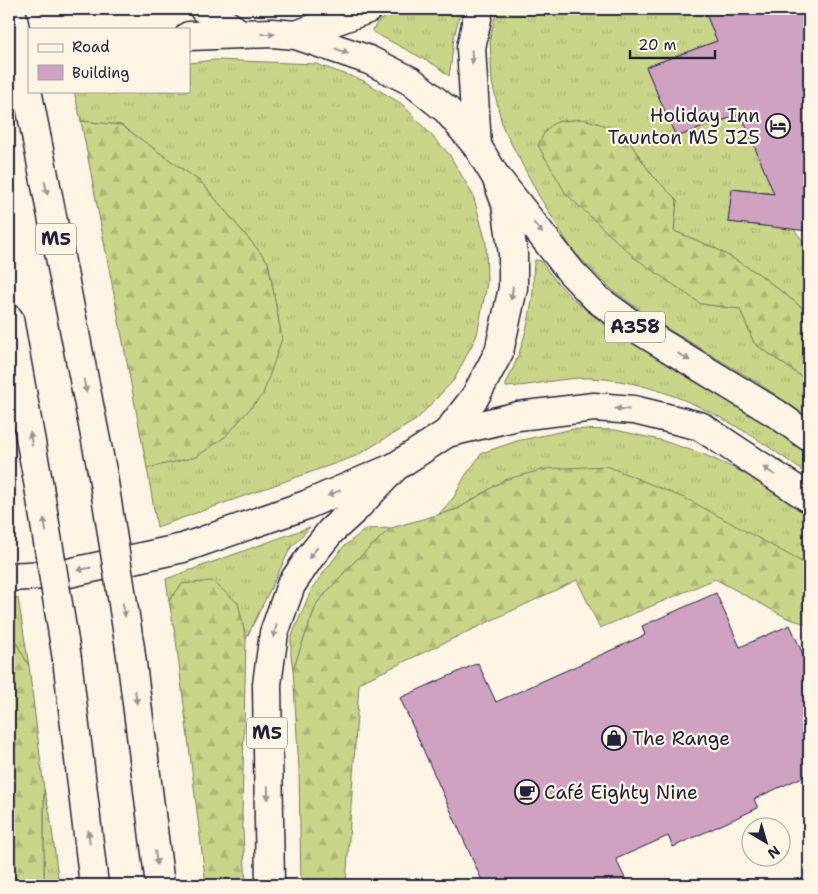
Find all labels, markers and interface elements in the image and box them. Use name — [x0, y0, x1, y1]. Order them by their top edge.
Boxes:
legend — [28, 28, 190, 92]
scale bar — [630, 28, 716, 60]
one-way arrow — [261, 30, 277, 38]
text: 20 m — [638, 35, 677, 55]
text: Road — [72, 37, 110, 57]
one-way arrow — [335, 47, 350, 55]
one-way arrow — [468, 49, 476, 65]
text: Building — [72, 63, 129, 83]
place label: Holiday Inn Taunton M5 J25 — [608, 103, 760, 150]
hotel icon: Holiday Inn Taunton M5 J25 — [765, 113, 791, 139]
one-way arrow — [42, 180, 50, 195]
one-way arrow — [532, 221, 543, 234]
road number: M5 — [36, 223, 76, 254]
one-way arrow — [507, 285, 515, 301]
road number: A358 — [605, 312, 665, 342]
one-way arrow — [677, 353, 691, 362]
one-way arrow — [82, 378, 90, 394]
one-way arrow — [613, 404, 629, 412]
one-way arrow — [26, 430, 34, 446]
one-way arrow — [762, 466, 776, 476]
one-way arrow — [327, 490, 341, 498]
one-way arrow — [41, 516, 49, 532]
one-way arrow — [308, 547, 318, 560]
one-way arrow — [76, 566, 92, 574]
one-way arrow — [121, 603, 129, 619]
one-way arrow — [271, 624, 279, 639]
one-way arrow — [133, 689, 141, 705]
road number: M5 — [247, 718, 287, 748]
shop icon: The Range — [601, 725, 627, 751]
place label: The Range — [632, 726, 730, 751]
cafe icon: Café Eighty Nine — [514, 779, 540, 805]
place label: Café Eighty Nine — [544, 780, 698, 805]
one-way arrow — [264, 785, 272, 801]
north arrow — [740, 816, 790, 866]
one-way arrow — [85, 829, 93, 845]
text: N — [764, 842, 784, 863]
one-way arrow — [153, 850, 161, 866]

